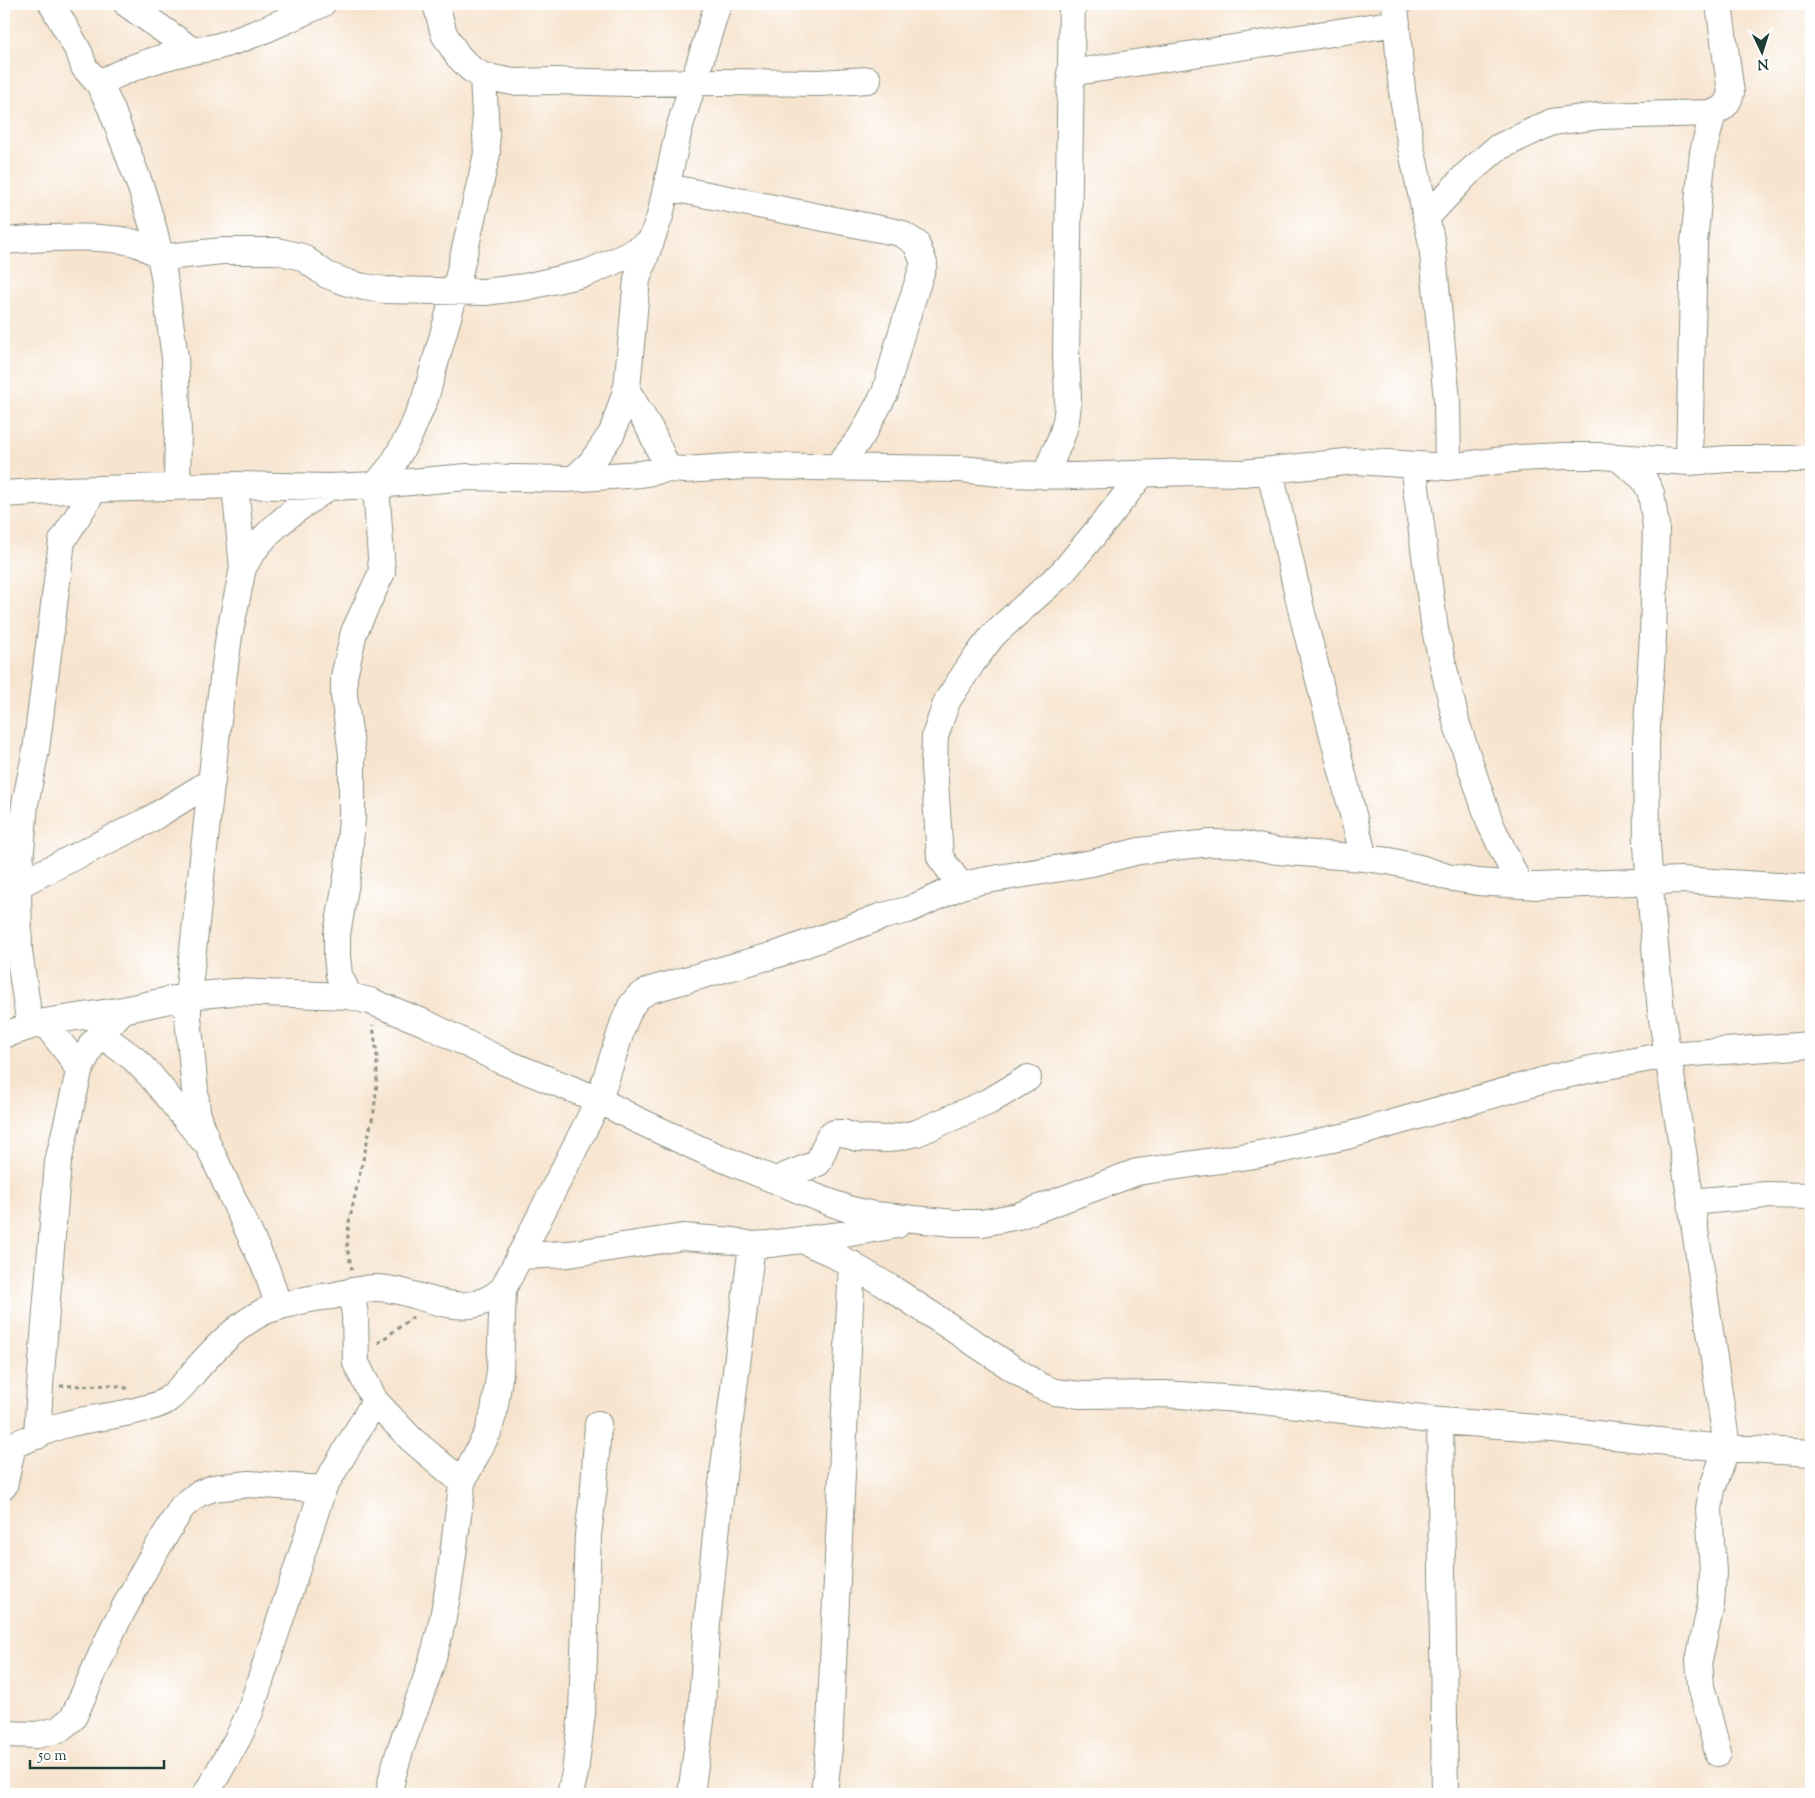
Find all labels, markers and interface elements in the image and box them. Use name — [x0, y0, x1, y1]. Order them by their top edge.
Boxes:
north arrow — [1738, 28, 1788, 78]
text: N — [1756, 53, 1769, 73]
scale bar — [30, 1738, 164, 1770]
text: 50 m — [37, 1746, 67, 1767]

